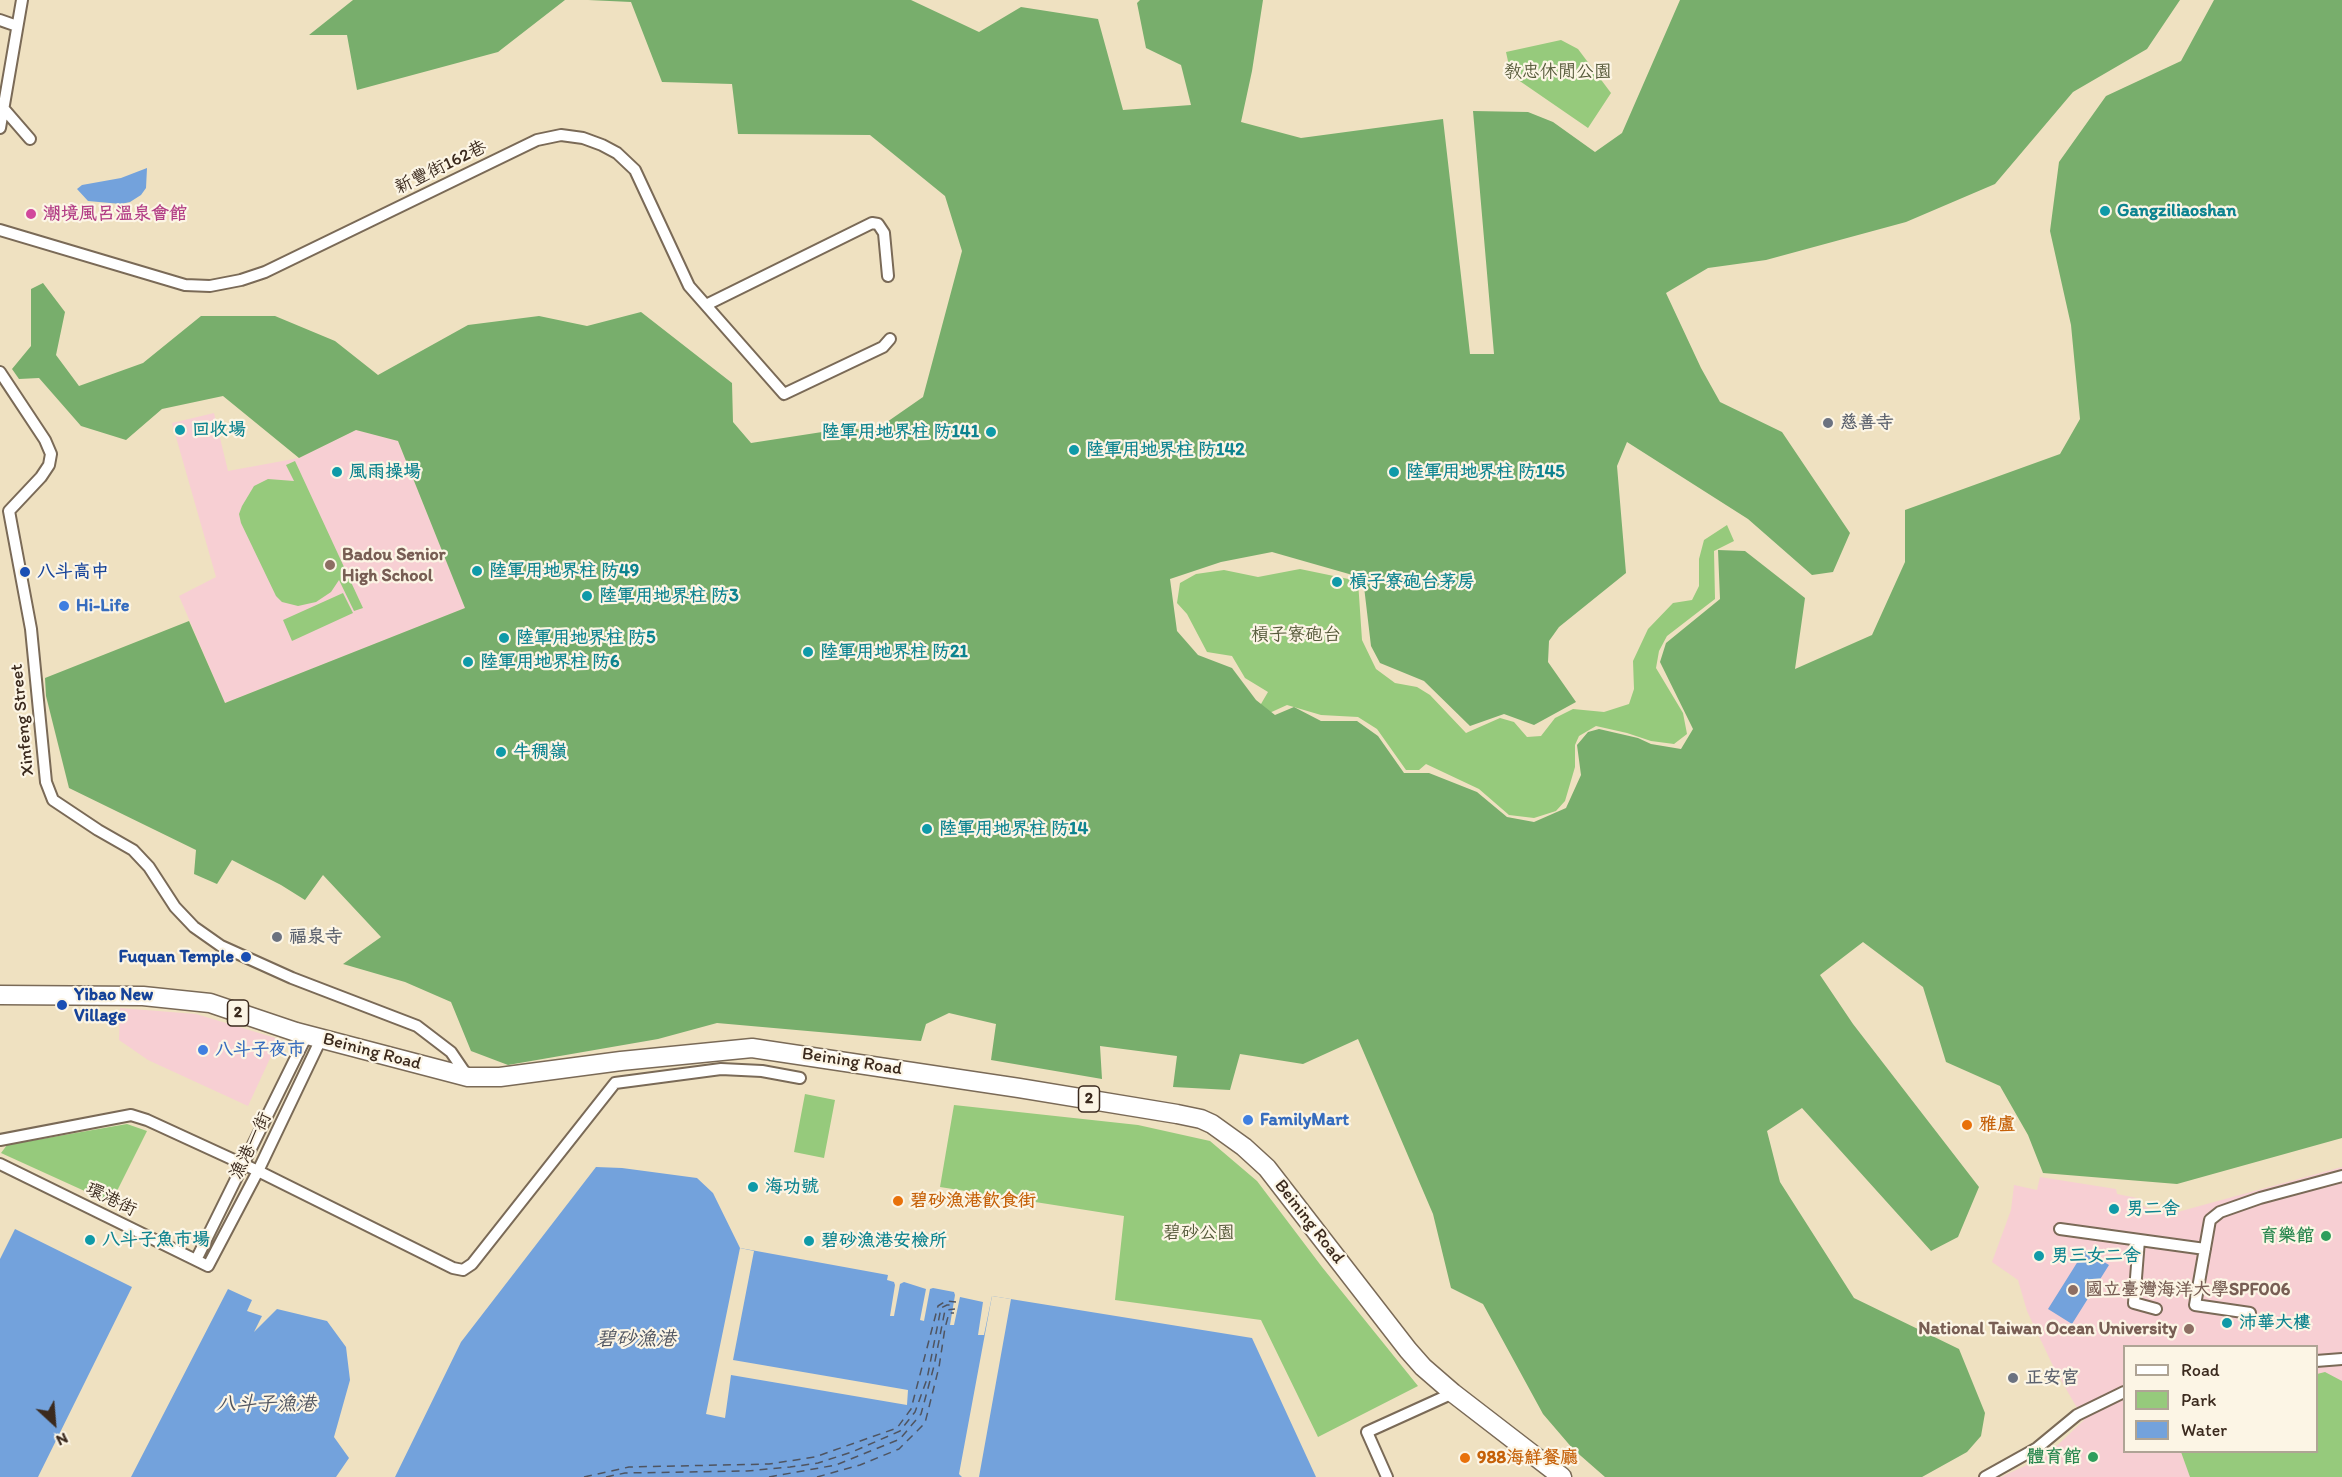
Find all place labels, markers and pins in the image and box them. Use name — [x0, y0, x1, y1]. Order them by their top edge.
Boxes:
place label: Gangziliaoshan — [2117, 200, 2236, 222]
place label: 潮境風呂溫泉會館 — [43, 203, 187, 225]
marker: Gangziliaoshan — [2098, 204, 2112, 218]
marker: 潮境風呂溫泉會館 — [24, 207, 38, 221]
place label: 慈善寺 — [1840, 412, 1894, 434]
marker: 慈善寺 — [1821, 416, 1835, 430]
place label: 回收場 — [192, 419, 246, 441]
place label: 陸軍用地界柱 防141 — [821, 421, 979, 443]
marker: 回收場 — [173, 423, 187, 437]
marker: 陸軍用地界柱 防141 — [984, 425, 998, 439]
place label: 陸軍用地界柱 防142 — [1086, 439, 1245, 461]
marker: 陸軍用地界柱 防142 — [1067, 443, 1081, 457]
place label: 風雨操場 — [349, 461, 421, 483]
place label: 陸軍用地界柱 防145 — [1406, 461, 1565, 483]
marker: 風雨操場 — [330, 465, 344, 479]
marker: 陸軍用地界柱 防145 — [1387, 465, 1401, 479]
place label: Badou Senior High School — [342, 544, 446, 586]
marker: Badou Senior High School — [323, 558, 337, 572]
place label: 陸軍用地界柱 防49 — [489, 560, 639, 582]
place label: 八斗高中 — [37, 561, 109, 583]
marker: 陸軍用地界柱 防49 — [470, 564, 484, 578]
marker: 八斗高中 — [18, 565, 32, 579]
place label: 槓子寮砲台茅房 — [1349, 571, 1475, 593]
marker: 槓子寮砲台茅房 — [1330, 575, 1344, 589]
place label: 陸軍用地界柱 防3 — [599, 585, 739, 607]
marker: 陸軍用地界柱 防3 — [580, 589, 594, 603]
place label: Hi-Life — [76, 595, 129, 617]
marker: Hi-Life — [57, 599, 71, 613]
place label: 陸軍用地界柱 防5 — [516, 627, 655, 649]
marker: 陸軍用地界柱 防5 — [497, 631, 511, 645]
place label: 陸軍用地界柱 防21 — [820, 641, 968, 663]
marker: 陸軍用地界柱 防21 — [801, 645, 815, 659]
place label: 陸軍用地界柱 防6 — [480, 651, 620, 673]
marker: 陸軍用地界柱 防6 — [461, 655, 475, 669]
place label: 牛稠嶺 — [513, 741, 567, 763]
marker: 牛稠嶺 — [494, 745, 508, 759]
place label: 陸軍用地界柱 防14 — [939, 818, 1088, 840]
marker: 陸軍用地界柱 防14 — [920, 822, 934, 836]
place label: 福泉寺 — [289, 926, 343, 948]
marker: 福泉寺 — [270, 930, 284, 944]
place label: Fuquan Temple — [118, 946, 234, 968]
marker: Fuquan Temple — [239, 950, 253, 964]
place label: Yibao New Village — [74, 984, 153, 1026]
marker: Yibao New Village — [55, 998, 69, 1012]
place label: 八斗子夜市 — [215, 1039, 305, 1061]
marker: 八斗子夜市 — [196, 1043, 210, 1057]
place label: FamilyMart — [1260, 1109, 1349, 1131]
marker: FamilyMart — [1241, 1113, 1255, 1127]
place label: 雅盧 — [1979, 1114, 2015, 1136]
marker: 雅盧 — [1960, 1118, 1974, 1132]
place label: 海功號 — [765, 1176, 819, 1198]
marker: 海功號 — [746, 1180, 760, 1194]
place label: 碧砂漁港飲食街 — [910, 1190, 1036, 1212]
marker: 碧砂漁港飲食街 — [891, 1194, 905, 1208]
place label: 男二舍 — [2126, 1198, 2180, 1220]
marker: 男二舍 — [2107, 1202, 2121, 1216]
place label: 育樂館 — [2260, 1225, 2314, 1247]
place label: 八斗子魚市場 — [102, 1229, 210, 1251]
marker: 育樂館 — [2319, 1229, 2333, 1243]
place label: 碧砂漁港安檢所 — [821, 1230, 947, 1252]
marker: 八斗子魚市場 — [83, 1233, 97, 1247]
marker: 碧砂漁港安檢所 — [802, 1234, 816, 1248]
place label: 男三女二舍 — [2051, 1245, 2141, 1267]
marker: 男三女二舍 — [2032, 1249, 2046, 1263]
place label: 國立臺灣海洋大學SPF006 — [2085, 1279, 2290, 1301]
marker: 國立臺灣海洋大學SPF006 — [2066, 1283, 2080, 1297]
place label: 沛華大樓 — [2239, 1312, 2311, 1334]
marker: 沛華大樓 — [2220, 1316, 2234, 1330]
place label: National Taiwan Ocean University — [1918, 1318, 2177, 1340]
marker: National Taiwan Ocean University — [2182, 1322, 2196, 1336]
place label: 正安宮 — [2025, 1367, 2079, 1389]
marker: 正安宮 — [2006, 1371, 2020, 1385]
place label: 體育館 — [2027, 1446, 2081, 1468]
place label: 988海鮮餐廳 — [1477, 1447, 1578, 1469]
marker: 體育館 — [2086, 1450, 2100, 1464]
marker: 988海鮮餐廳 — [1458, 1451, 1472, 1465]

